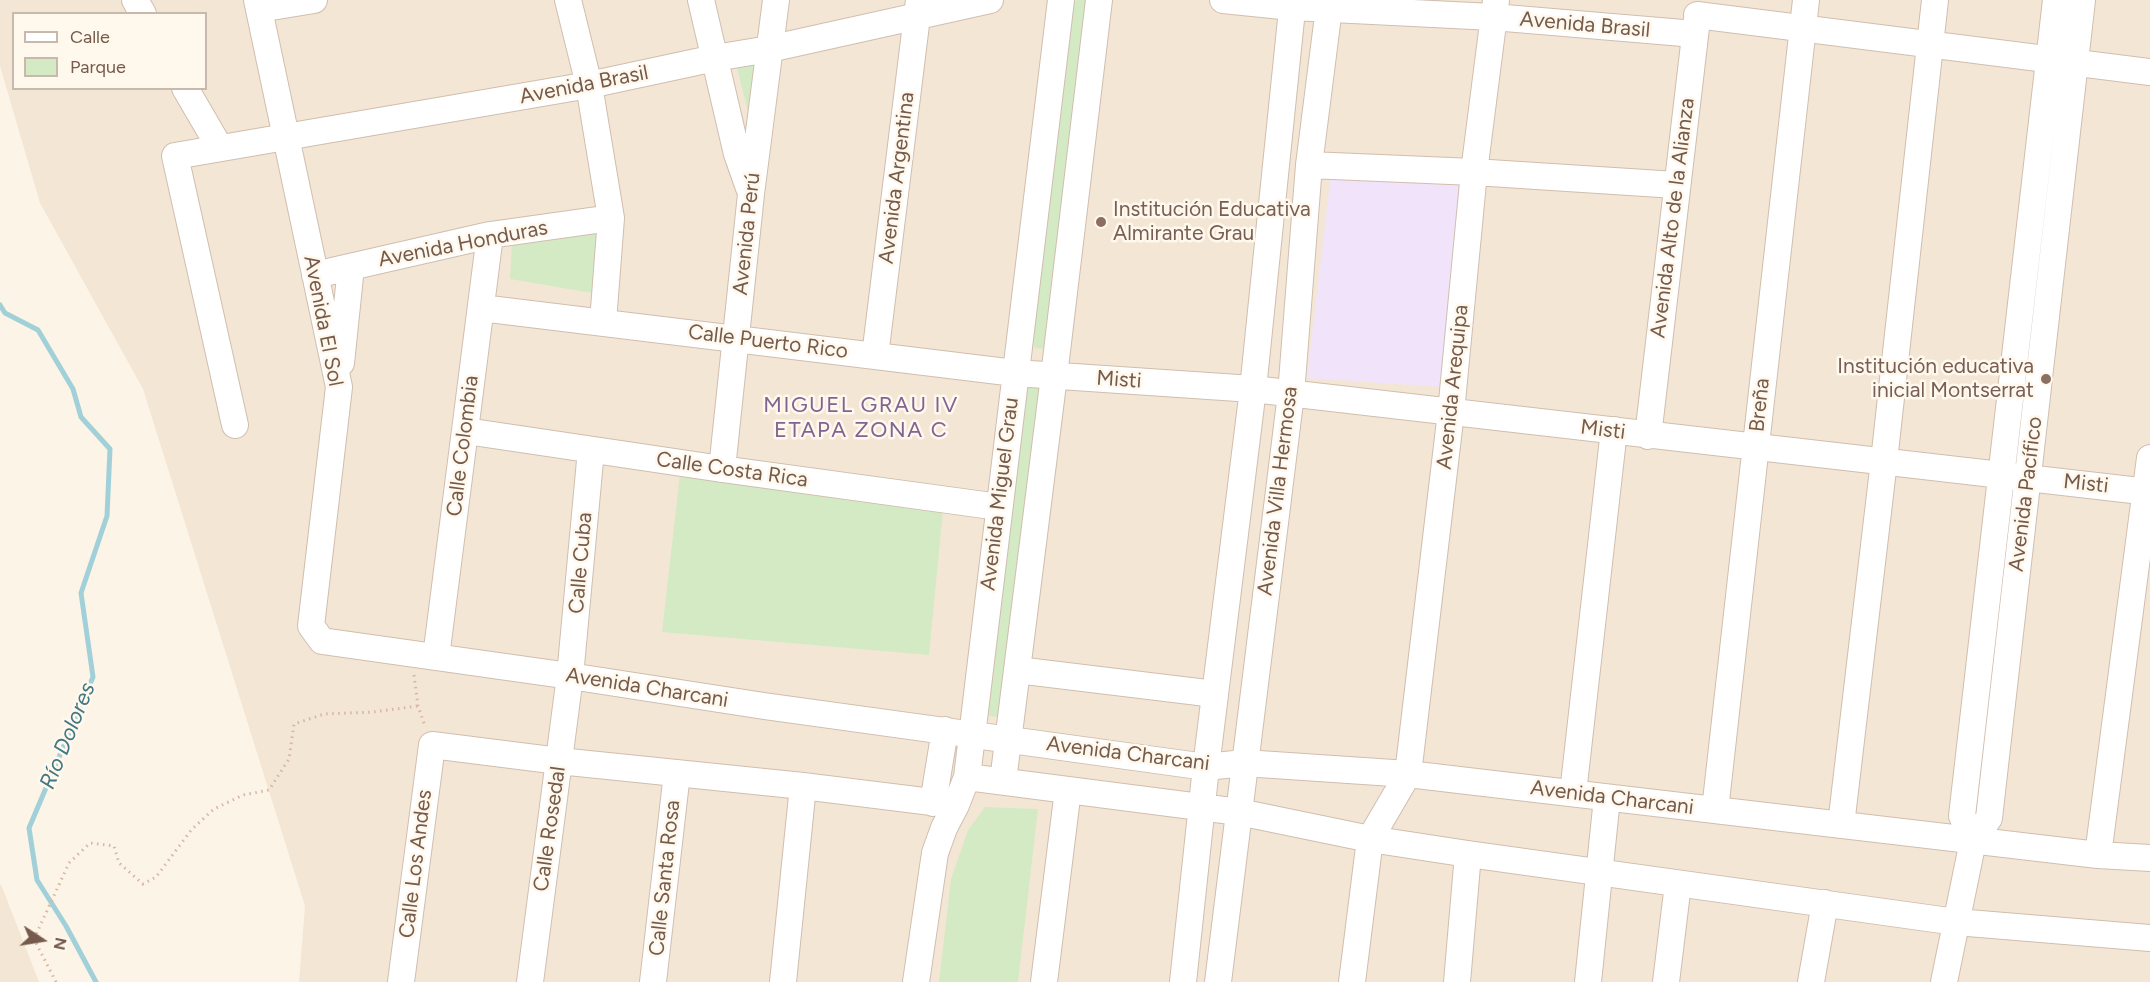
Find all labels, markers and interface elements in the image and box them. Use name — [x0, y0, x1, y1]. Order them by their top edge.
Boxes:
street label: Avenida Brasil — [1519, 7, 1651, 43]
legend — [12, 12, 207, 90]
text: Calle — [70, 26, 110, 48]
text: Parque — [70, 56, 126, 78]
street label: Avenida Brasil — [517, 60, 651, 110]
street label: Avenida Argentina — [874, 91, 920, 265]
street label: Avenida Alto de la Alianza — [1646, 97, 1700, 339]
street label: Avenida Perú — [728, 171, 766, 297]
place label: Institución Educativa Almirante Grau — [1113, 197, 1311, 247]
street label: Avenida Honduras — [376, 215, 550, 273]
marker: Institución Educativa Almirante Grau — [1094, 215, 1108, 229]
street label: Avenida El Sol — [298, 253, 348, 389]
street label: Avenida Arequipa — [1432, 303, 1474, 471]
street label: Calle Puerto Rico — [687, 320, 849, 364]
place label: Institución educativa inicial Montserrat — [1837, 354, 2034, 404]
street label: Misti — [1096, 366, 1142, 394]
marker: Institución educativa inicial Montserrat — [2039, 372, 2053, 386]
street label: Calle Colombia — [442, 374, 484, 518]
street label: Breña — [1745, 377, 1775, 433]
street label: Avenida Villa Hermosa — [1253, 385, 1303, 597]
district label: MIGUEL GRAU IV ETAPA ZONA C — [763, 393, 959, 445]
street label: Avenida Miguel Grau — [976, 396, 1024, 592]
street label: Misti — [1579, 415, 1627, 445]
street label: Avenida Pacífico — [2004, 415, 2048, 573]
street label: Calle Costa Rica — [655, 447, 809, 493]
street label: Misti — [2062, 469, 2110, 499]
street label: Calle Cuba — [564, 511, 598, 615]
street label: Avenida Charcani — [564, 663, 730, 713]
water label: Río Dolores — [35, 679, 101, 793]
street label: Avenida Charcani — [1045, 731, 1211, 777]
street label: Calle Rosedal — [529, 765, 571, 893]
street label: Avenida Charcani — [1529, 775, 1695, 821]
street label: Calle Los Andes — [394, 788, 438, 940]
street label: Calle Santa Rosa — [644, 799, 686, 957]
north arrow — [12, 910, 72, 970]
text: N — [50, 936, 71, 952]

